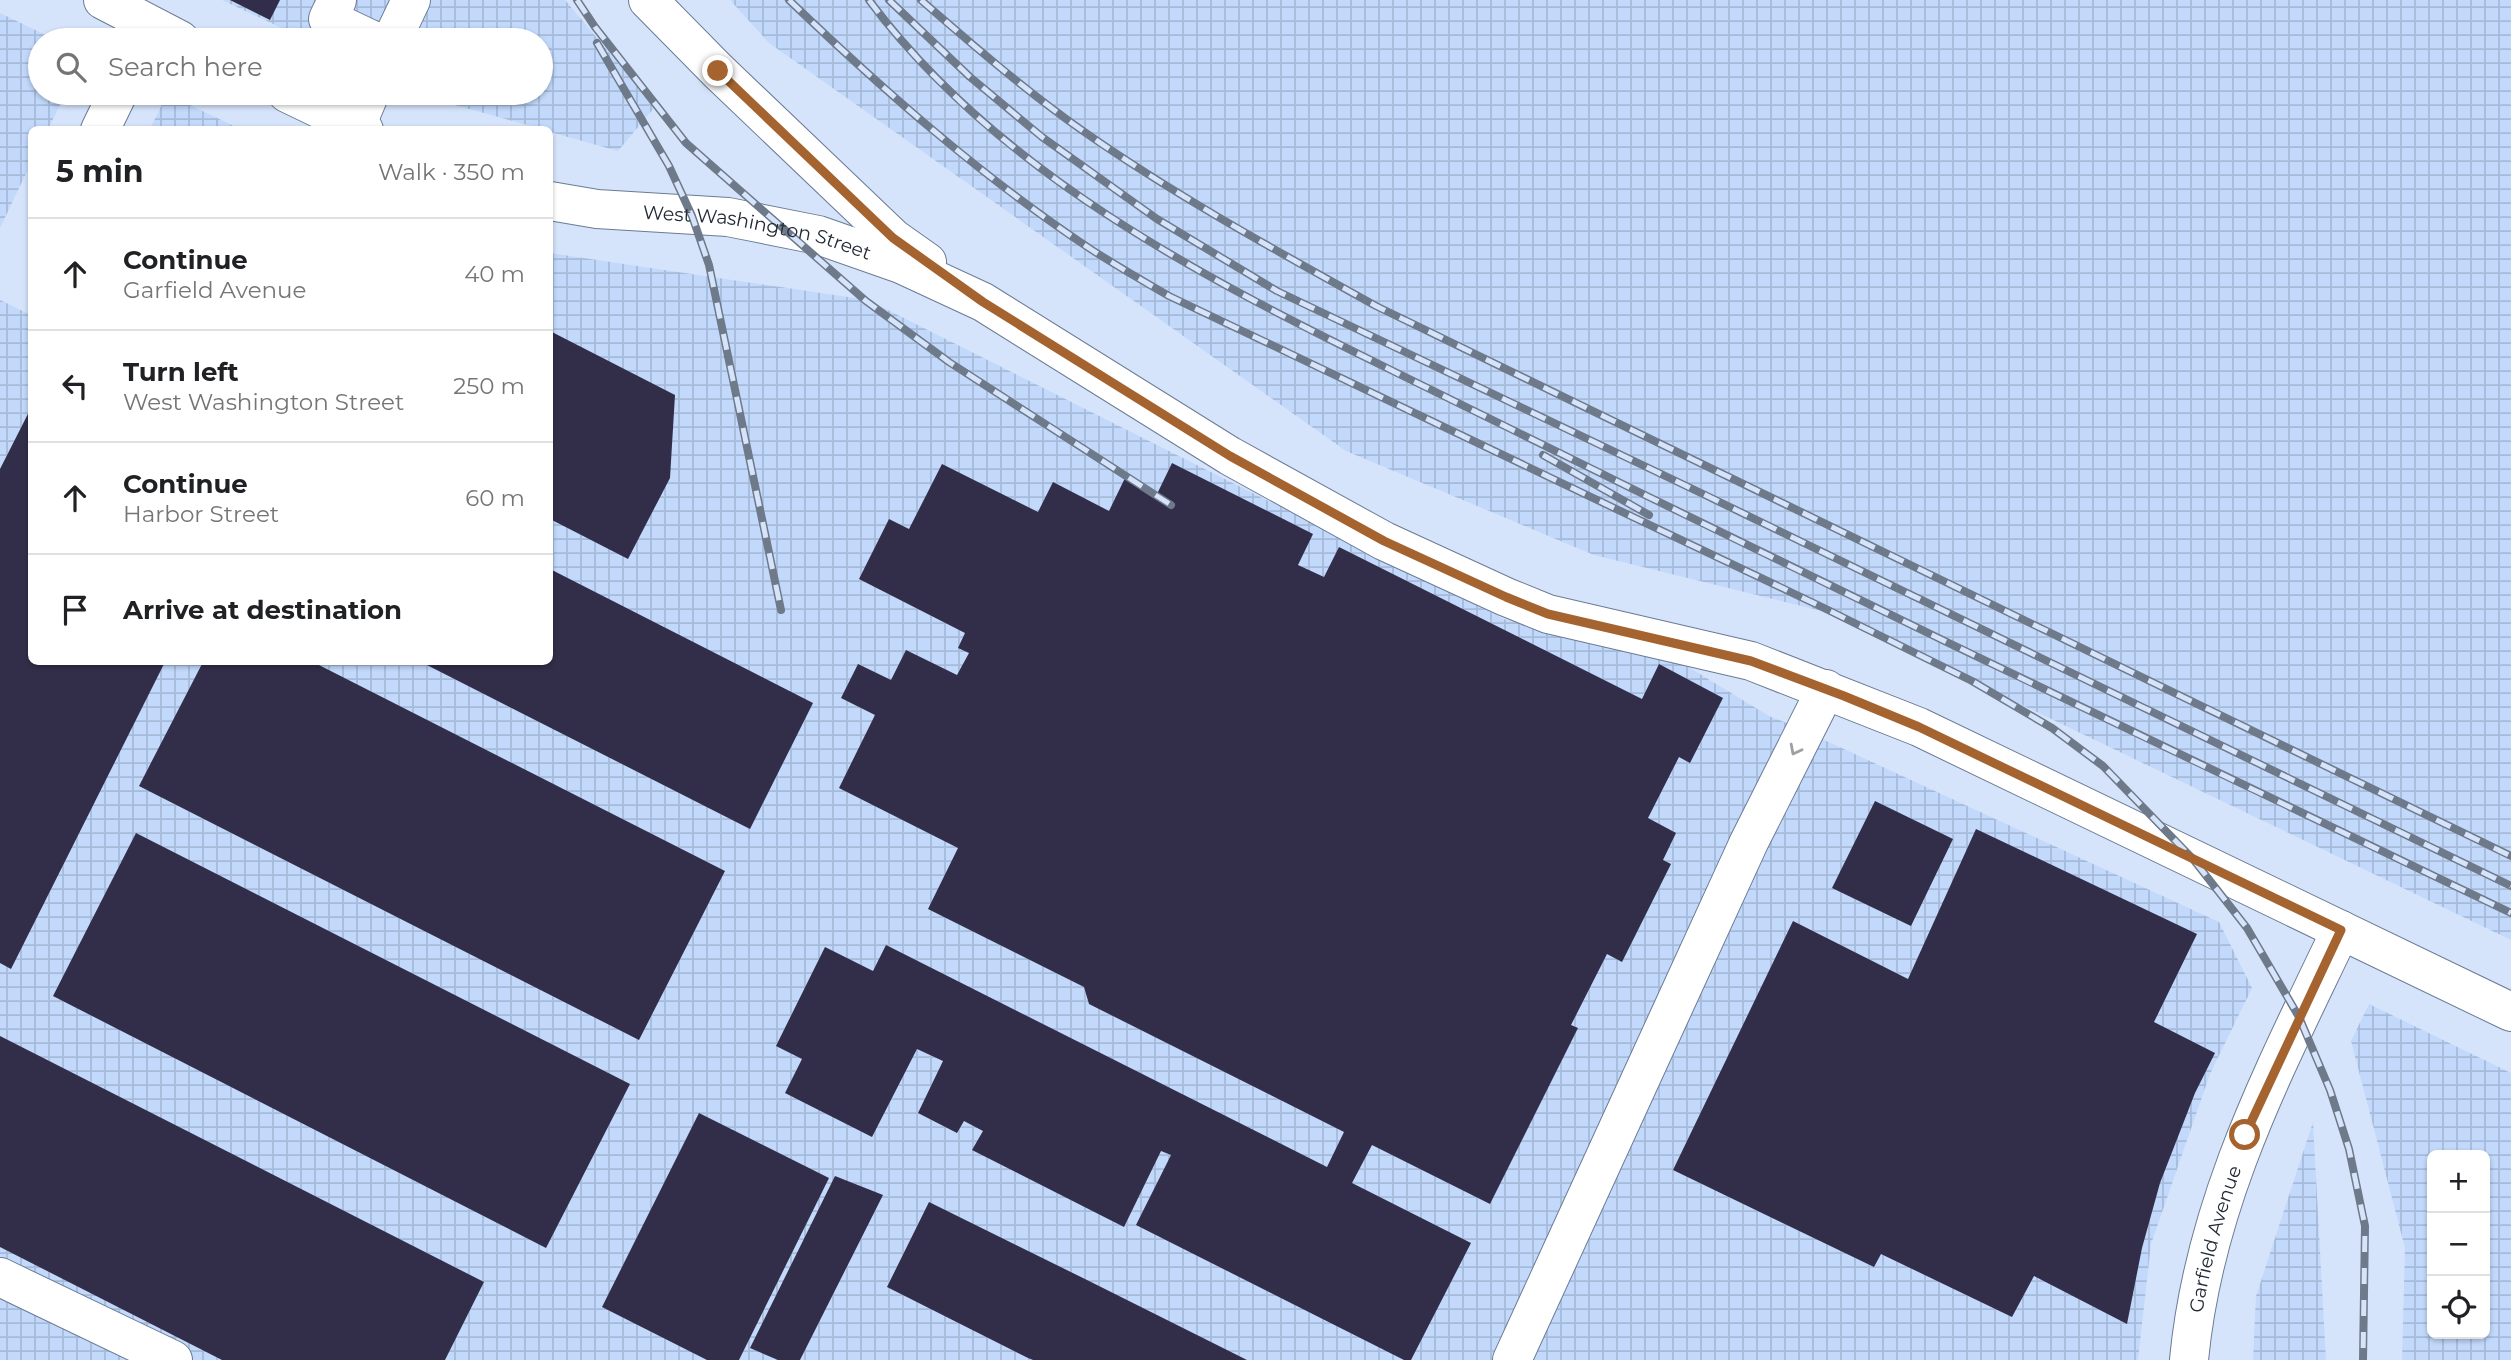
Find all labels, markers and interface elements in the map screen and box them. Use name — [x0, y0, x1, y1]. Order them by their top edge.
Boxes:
search box — [28, 28, 553, 105]
icon: search — [52, 48, 90, 86]
text: Search here — [108, 51, 263, 83]
route end — [702, 55, 733, 86]
text: 5 min — [56, 153, 144, 190]
text: Walk · 350 m — [378, 158, 525, 186]
street label: West Washington Street — [642, 201, 874, 265]
text: Continue — [123, 244, 248, 276]
icon: ahead — [56, 255, 94, 293]
text: 40 m — [464, 260, 525, 288]
text: Garfield Avenue — [123, 276, 306, 304]
text: Turn left — [123, 356, 239, 388]
icon: left — [56, 367, 94, 405]
text: 250 m — [453, 372, 525, 400]
text: West Washington Street — [123, 388, 404, 416]
text: Continue — [123, 468, 248, 500]
icon: ahead — [56, 479, 94, 517]
text: 60 m — [465, 484, 525, 512]
text: Harbor Street — [123, 500, 279, 528]
icon: arrive — [56, 591, 94, 629]
text: Arrive at destination — [123, 594, 402, 626]
one-way arrow — [1790, 743, 1804, 755]
route start — [2229, 1119, 2260, 1150]
map controls — [2427, 1150, 2490, 1339]
button: + — [2427, 1150, 2490, 1213]
street label: Garfield Avenue — [2184, 1162, 2246, 1314]
button: − — [2427, 1213, 2490, 1276]
button: locate — [2427, 1276, 2490, 1339]

